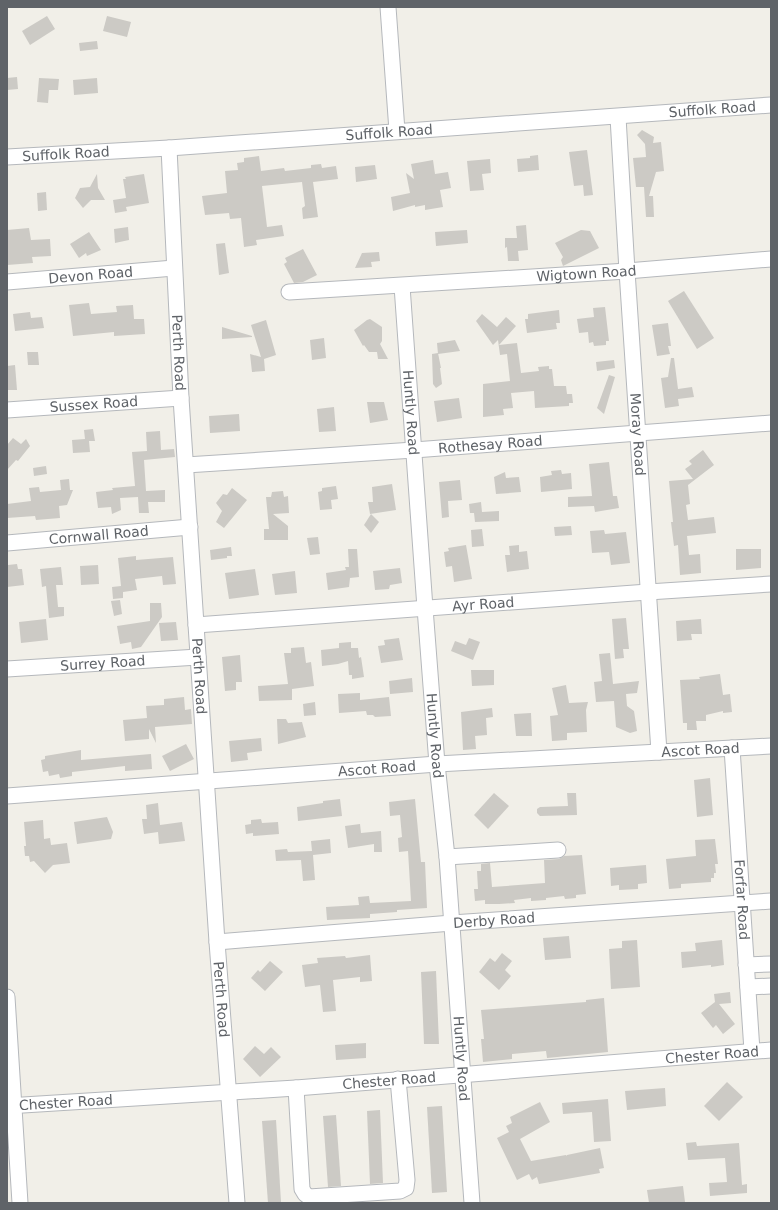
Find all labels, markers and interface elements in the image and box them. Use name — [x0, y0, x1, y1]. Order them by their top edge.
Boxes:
street label: Suffolk Road — [668, 98, 757, 120]
street label: Suffolk Road — [345, 121, 433, 143]
street label: Suffolk Road — [22, 143, 110, 164]
street label: Wigtown Road — [536, 262, 637, 285]
street label: Devon Road — [48, 263, 134, 286]
street label: Perth Road — [169, 314, 189, 391]
street label: Huntly Road — [400, 369, 422, 456]
street label: Moray Road — [627, 392, 649, 476]
street label: Sussex Road — [49, 393, 139, 415]
street label: Rothesay Road — [438, 432, 543, 456]
street label: Cornwall Road — [48, 523, 149, 547]
street label: Ayr Road — [452, 594, 515, 614]
street label: Perth Road — [189, 637, 210, 715]
street label: Surrey Road — [60, 652, 146, 674]
street label: Huntly Road — [424, 693, 447, 779]
street label: Ascot Road — [661, 740, 740, 760]
street label: Ascot Road — [337, 758, 417, 779]
street label: Forfar Road — [731, 859, 753, 941]
street label: Derby Road — [453, 909, 536, 931]
street label: Perth Road — [211, 961, 232, 1038]
street label: Huntly Road — [451, 1015, 473, 1102]
street label: Chester Road — [665, 1043, 760, 1066]
street label: Chester Road — [342, 1069, 437, 1092]
street label: Chester Road — [18, 1091, 113, 1113]

